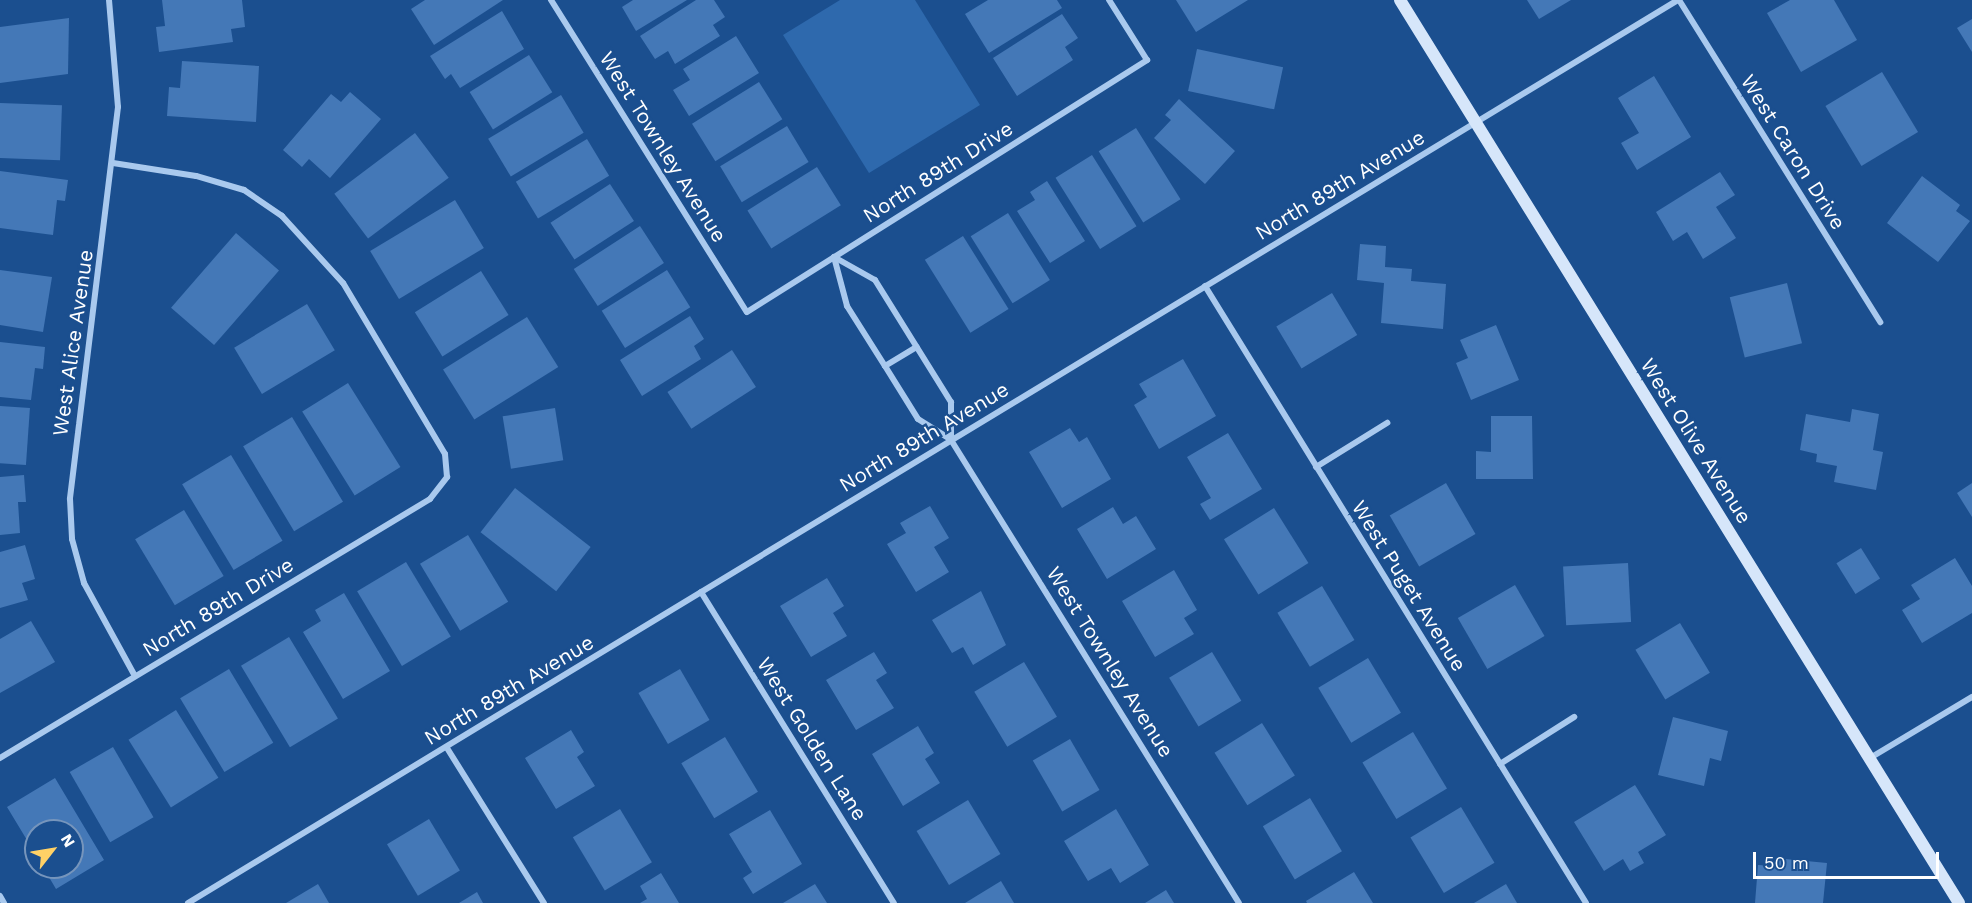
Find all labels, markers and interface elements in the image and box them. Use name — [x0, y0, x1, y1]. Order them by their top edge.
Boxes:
street label: West Townley Avenue — [593, 46, 733, 248]
street label: West Caron Drive — [1735, 70, 1851, 234]
street label: North 89th Drive — [858, 116, 1018, 228]
street label: North 89th Avenue — [1250, 124, 1430, 246]
street label: West Alice Avenue — [47, 247, 99, 439]
street label: West Olive Avenue — [1635, 353, 1757, 529]
street label: North 89th Avenue — [834, 376, 1014, 498]
street label: West Puget Avenue — [1346, 496, 1472, 676]
street label: North 89th Drive — [138, 552, 298, 662]
street label: West Townley Avenue — [1040, 561, 1180, 763]
street label: North 89th Avenue — [419, 629, 599, 751]
street label: West Golden Lane — [752, 653, 872, 825]
north arrow — [24, 819, 84, 879]
text: N — [57, 831, 79, 850]
scale bar — [1756, 840, 1942, 878]
text: 50 m — [1764, 852, 1809, 873]

